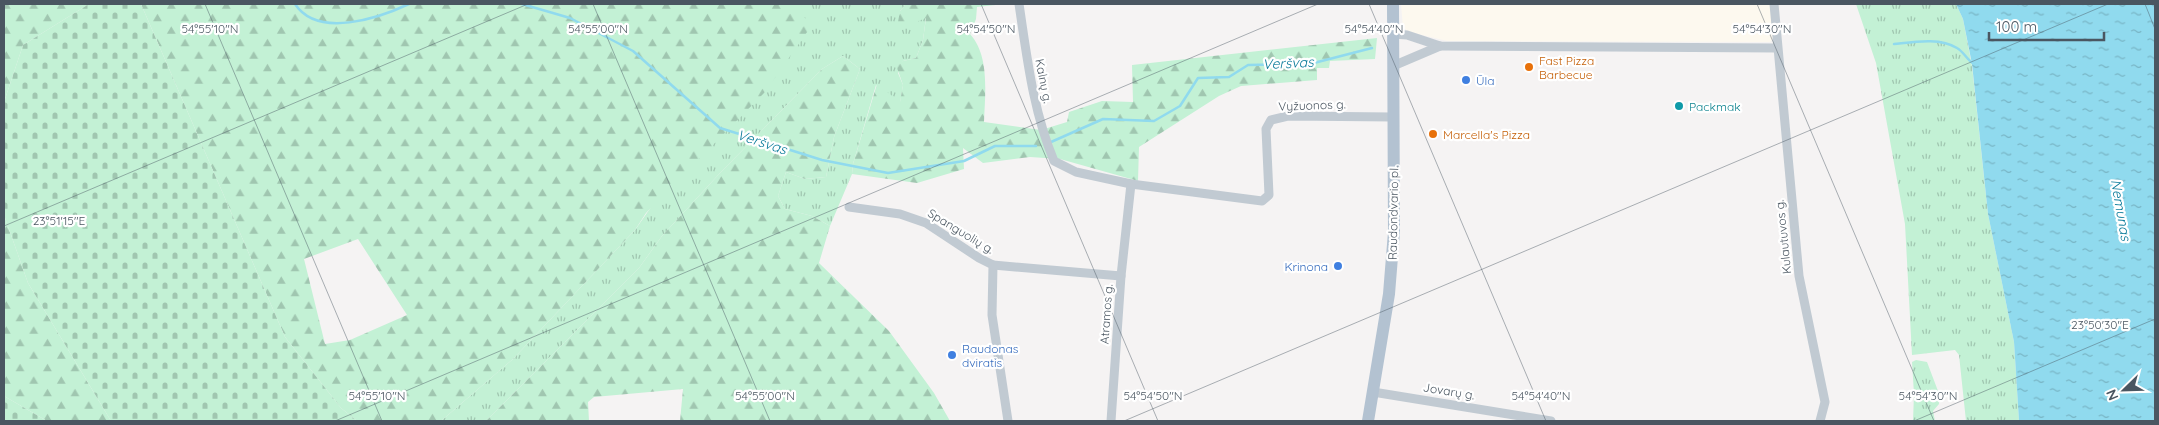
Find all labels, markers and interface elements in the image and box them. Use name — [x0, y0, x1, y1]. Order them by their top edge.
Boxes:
scale bar — [1989, 10, 2104, 42]
text: 100 m — [1996, 17, 2037, 36]
text: 54°55'10"N — [181, 21, 239, 36]
text: 54°55'00"N — [568, 21, 628, 36]
text: 54°54'50"N — [956, 21, 1016, 36]
text: 54°54'40"N — [1345, 21, 1403, 36]
text: 54°54'30"N — [1733, 21, 1791, 36]
water label: Veršvas — [1262, 53, 1316, 73]
place label: Fast Pizza Barbecue — [1539, 53, 1594, 82]
street label: Kalnų g. — [1032, 58, 1056, 104]
marker: Fast Pizza Barbecue — [1523, 61, 1535, 73]
place label: Ūla — [1476, 73, 1495, 88]
marker: Ūla — [1460, 74, 1472, 86]
street label: Vyžuonos g. — [1278, 96, 1346, 114]
place label: Packmak — [1689, 99, 1741, 114]
marker: Packmak — [1673, 100, 1685, 112]
water label: Veršvas — [735, 126, 791, 159]
place label: Marcella's Pizza — [1443, 127, 1530, 142]
marker: Marcella's Pizza — [1427, 128, 1439, 140]
street label: Raudondvario pl. — [1385, 166, 1401, 260]
water label: Nemunas — [2107, 178, 2135, 243]
street label: Kulautuvos g. — [1772, 199, 1794, 275]
street label: Spanguolių g. — [925, 205, 997, 257]
text: 23°51'15"E — [33, 213, 85, 228]
place label: Krinona — [1284, 259, 1328, 274]
marker: Krinona — [1332, 260, 1344, 272]
street label: Atramos g. — [1096, 283, 1116, 345]
text: 23°50'30"E — [2071, 317, 2129, 332]
place label: Raudonas dviratis — [962, 341, 1019, 370]
marker: Raudonas dviratis — [946, 349, 958, 361]
north arrow — [2099, 365, 2149, 415]
street label: Jovarų g. — [1422, 380, 1476, 402]
text: N — [2102, 387, 2122, 403]
text: 54°55'10"N — [348, 388, 406, 403]
text: 54°55'00"N — [735, 388, 795, 403]
text: 54°54'50"N — [1123, 388, 1183, 403]
text: 54°54'40"N — [1512, 388, 1570, 403]
text: 54°54'30"N — [1899, 388, 1957, 403]

